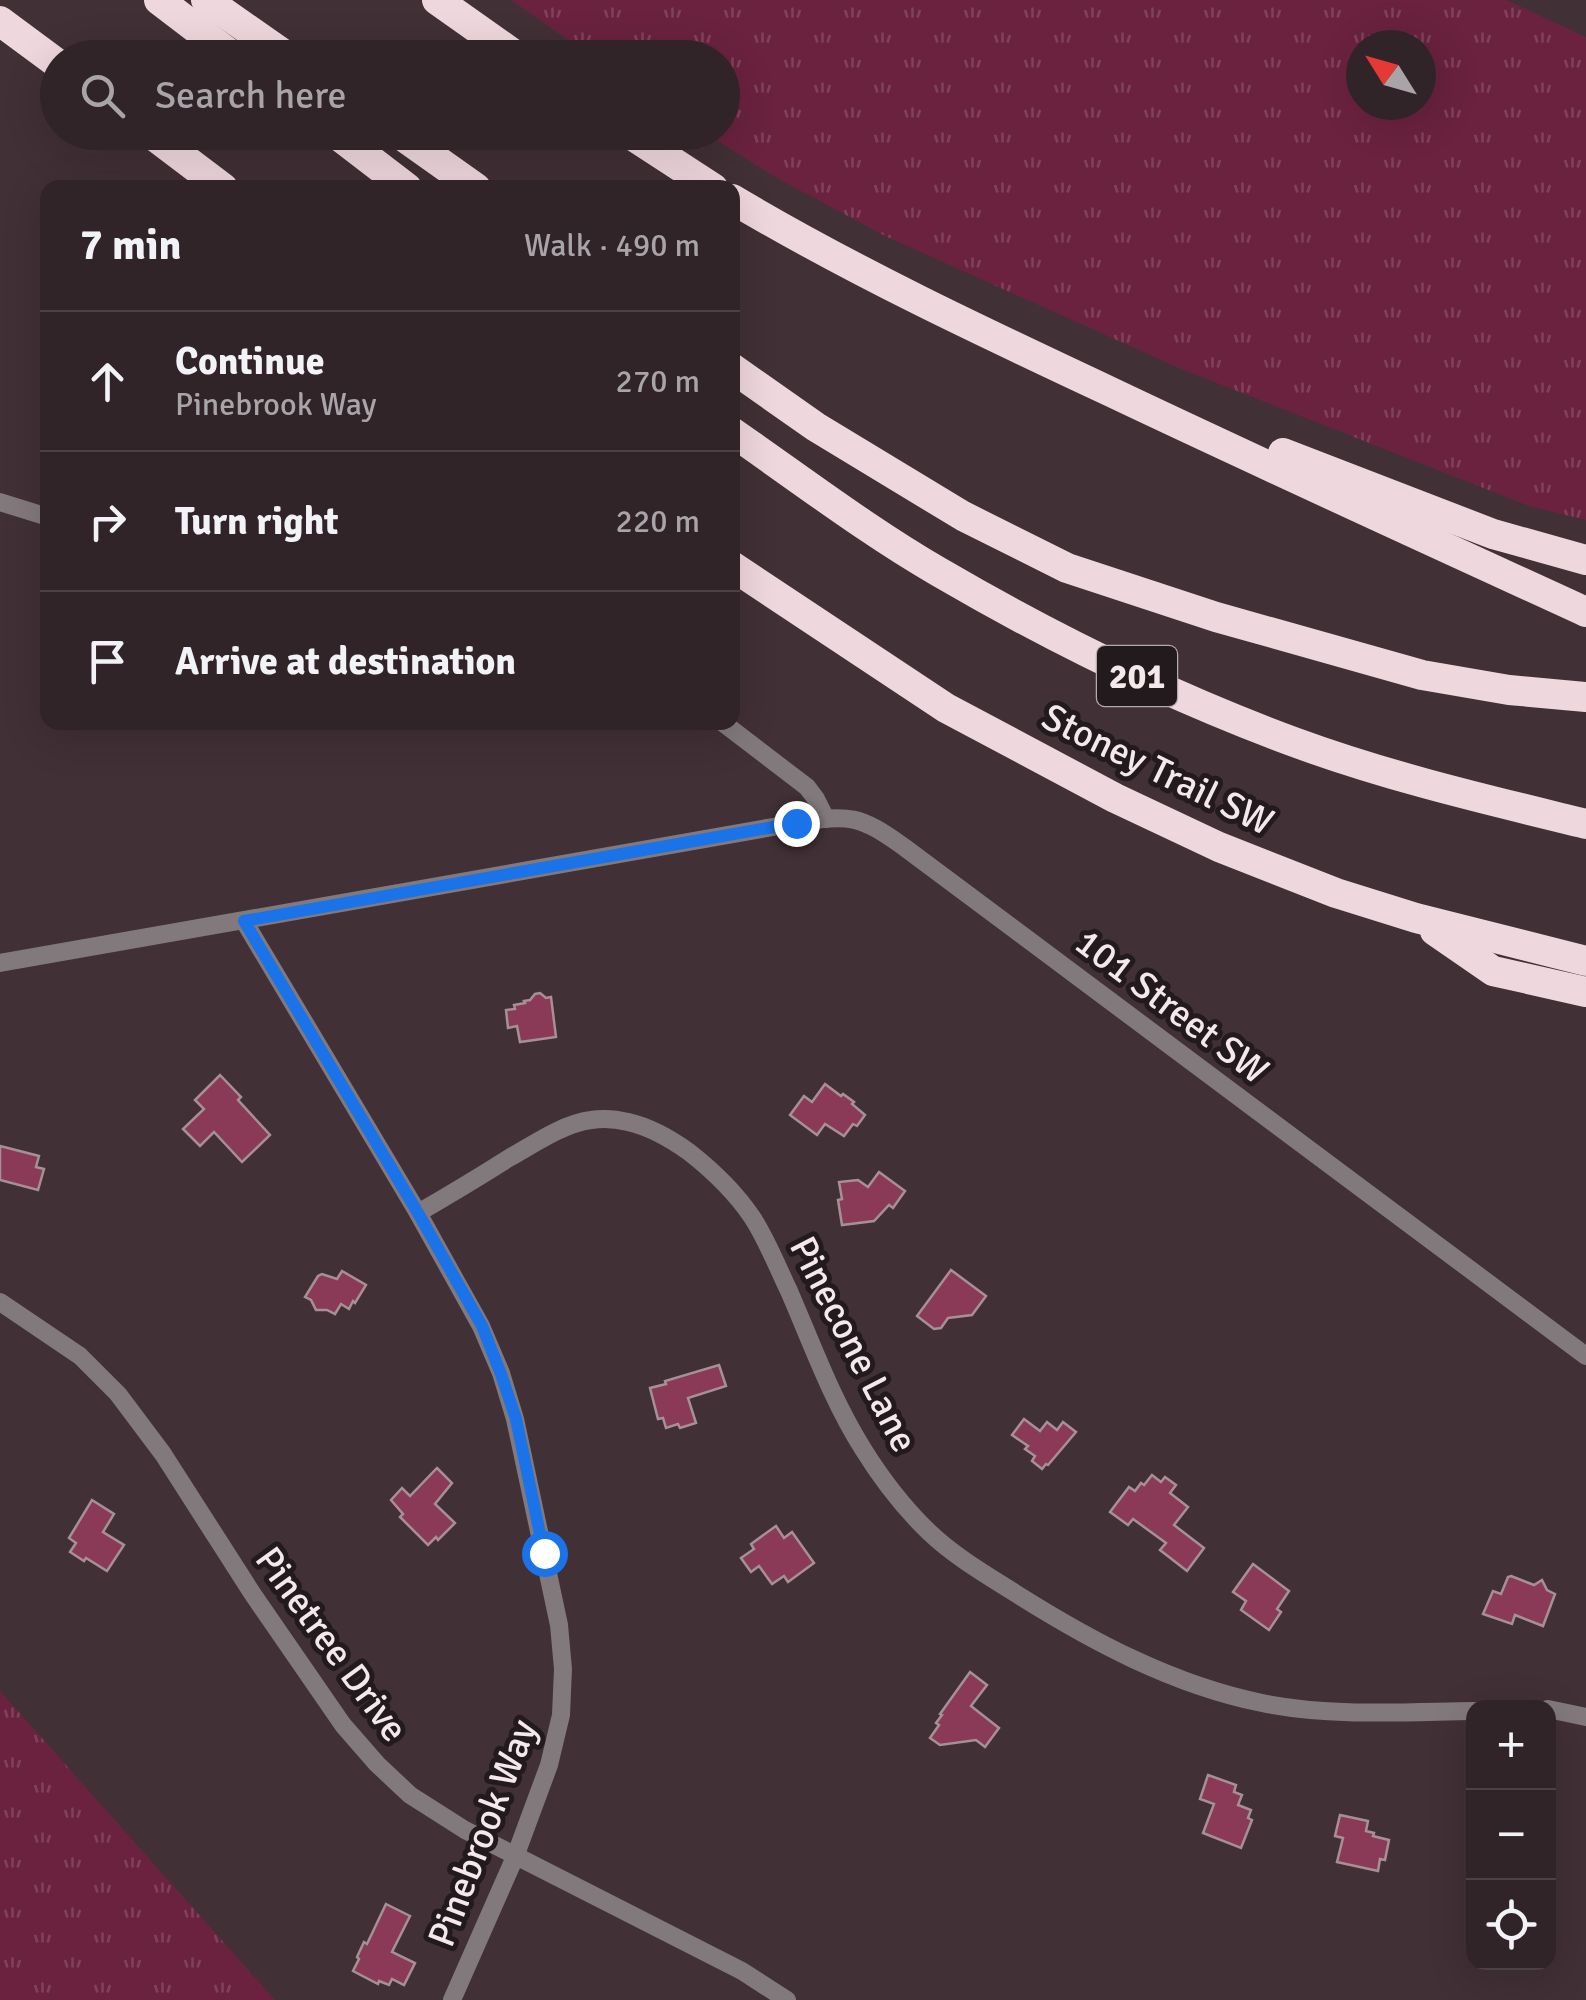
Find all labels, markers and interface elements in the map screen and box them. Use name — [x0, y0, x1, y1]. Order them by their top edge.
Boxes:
north arrow — [1346, 30, 1436, 120]
search box — [40, 40, 740, 150]
icon: search — [75, 68, 130, 123]
text: Search here — [155, 72, 347, 119]
text: 7 min — [80, 220, 181, 271]
text: Walk · 490 m — [524, 226, 700, 265]
text: Continue — [175, 338, 325, 385]
icon: ahead — [80, 354, 135, 409]
text: 270 m — [616, 362, 700, 401]
text: Pinebrook Way — [175, 385, 377, 424]
icon: right — [80, 494, 135, 549]
text: Turn right — [175, 498, 339, 545]
text: 220 m — [616, 502, 700, 541]
icon: arrive — [80, 634, 135, 689]
text: Arrive at destination — [175, 638, 516, 685]
road number: 201 — [1097, 646, 1177, 706]
street label: Stoney Trail SW — [1034, 693, 1281, 846]
route end — [774, 801, 820, 847]
street label: 101 Street SW — [1066, 918, 1278, 1094]
street label: Pinecone Lane — [779, 1229, 928, 1460]
route start — [522, 1531, 568, 1577]
street label: Pinetree Drive — [245, 1538, 418, 1751]
map controls — [1466, 1700, 1556, 1970]
button: + — [1466, 1700, 1556, 1790]
street label: Pinebrook Way — [418, 1713, 547, 1953]
button: − — [1466, 1790, 1556, 1880]
button: locate — [1466, 1880, 1556, 1970]

